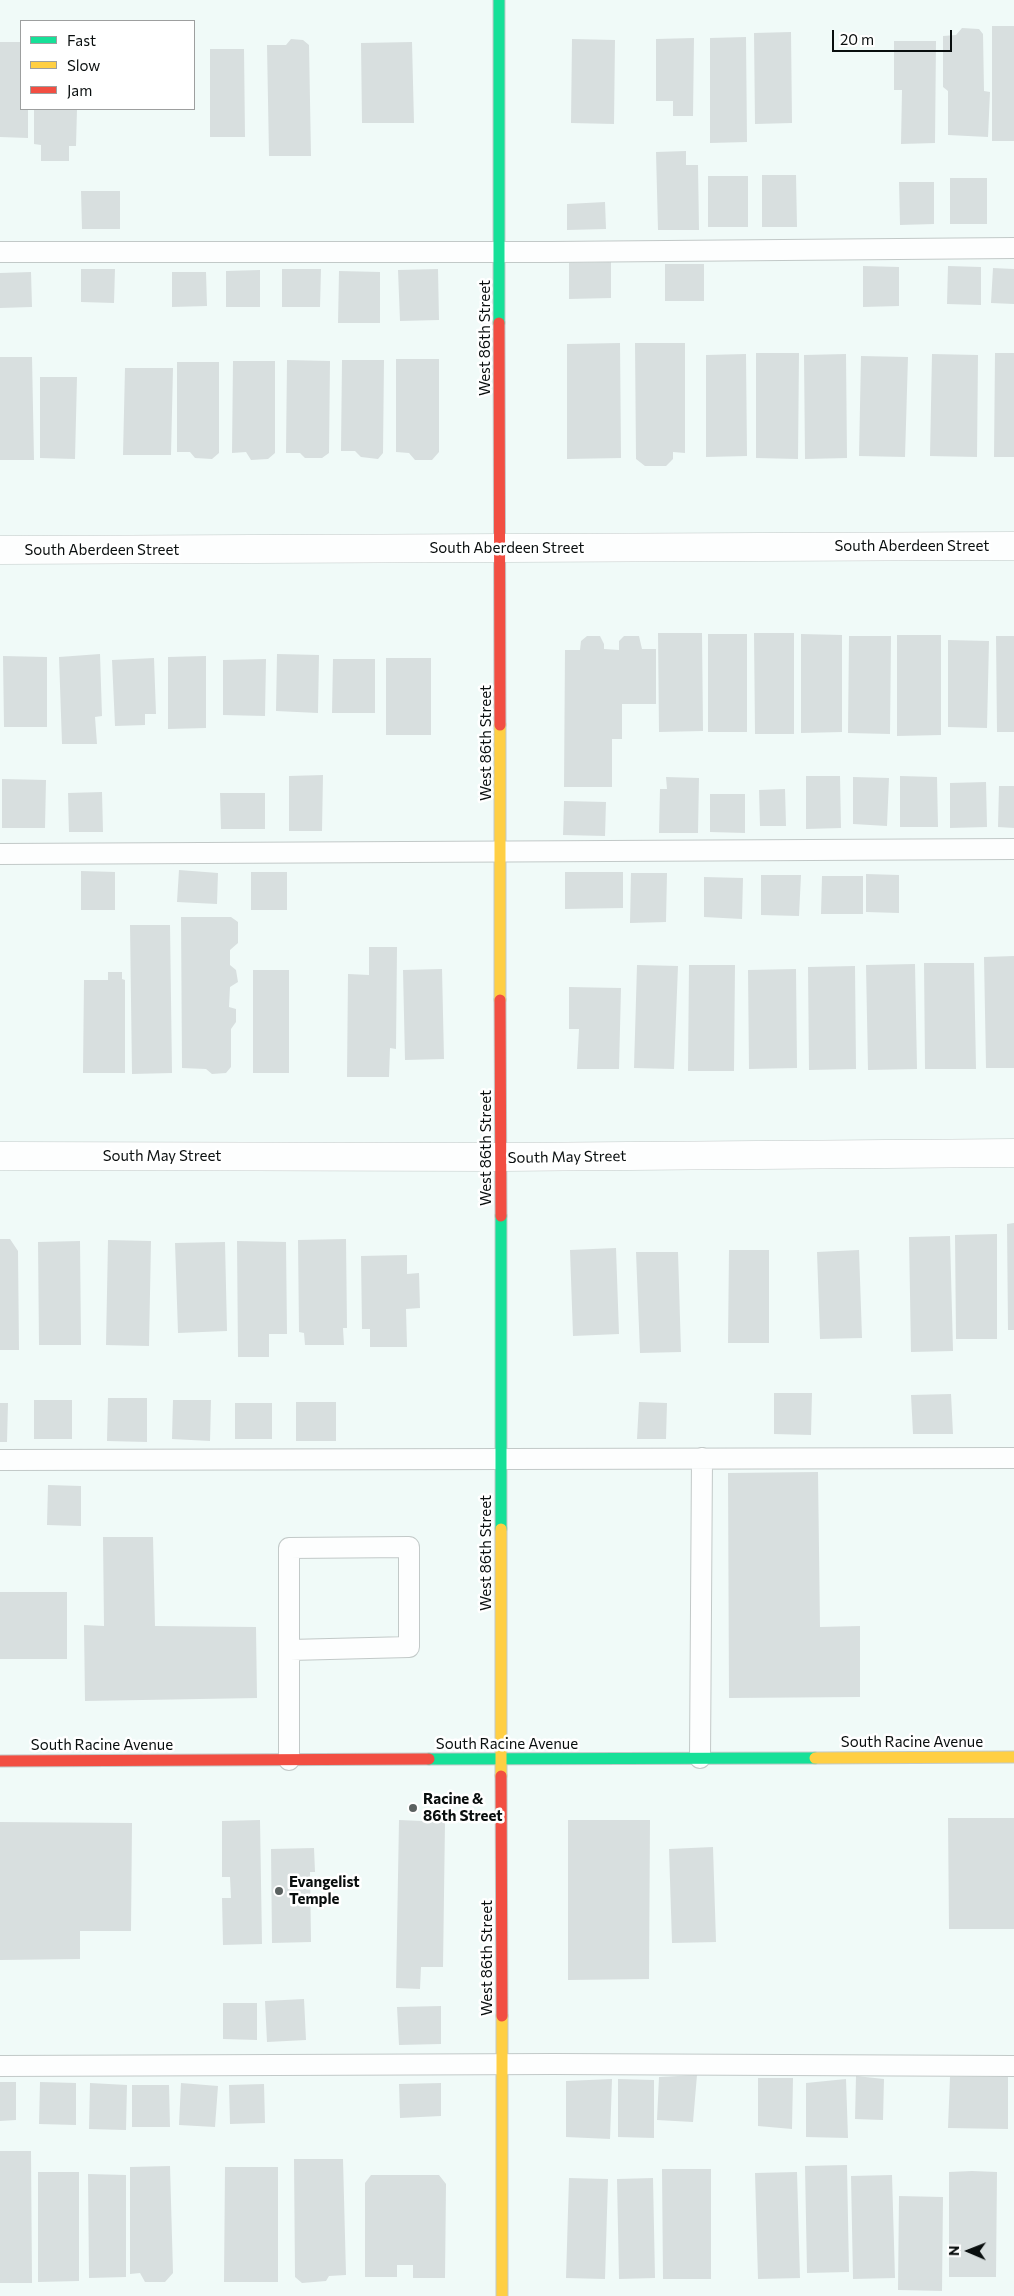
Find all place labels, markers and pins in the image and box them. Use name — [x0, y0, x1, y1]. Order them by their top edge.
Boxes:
place label: Racine & 86th Street — [423, 1790, 503, 1825]
marker: Racine & 86th Street — [407, 1802, 419, 1814]
place label: Evangelist Temple — [289, 1873, 360, 1908]
marker: Evangelist Temple — [273, 1885, 285, 1897]

